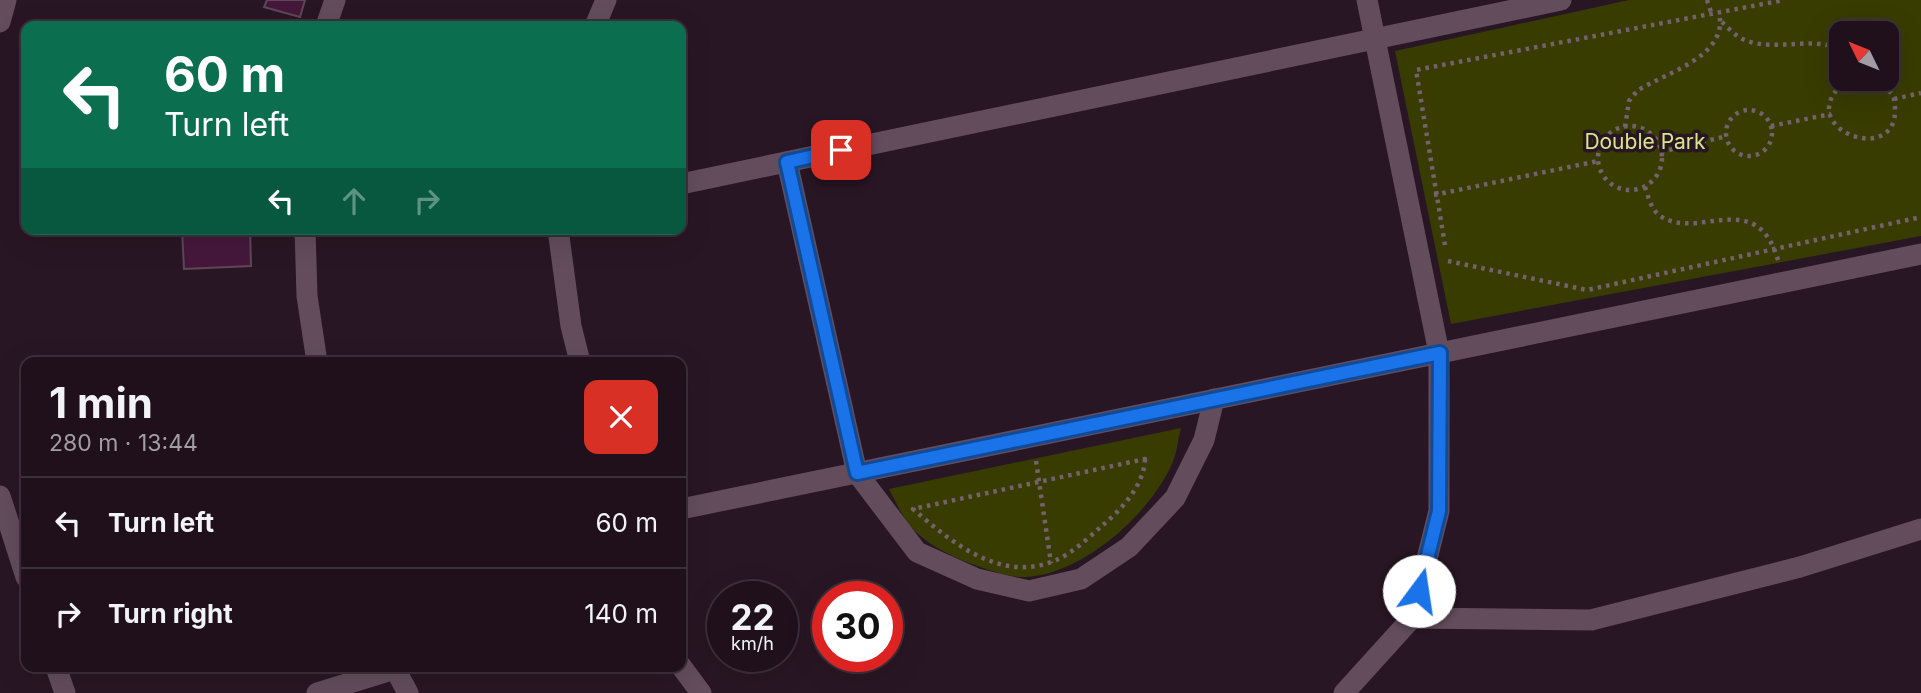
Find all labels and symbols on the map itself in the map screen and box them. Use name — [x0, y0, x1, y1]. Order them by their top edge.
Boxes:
north arrow — [1829, 21, 1899, 91]
pin — [811, 120, 871, 180]
park label: Double Park — [1584, 129, 1706, 154]
position arrow — [1382, 554, 1456, 628]
speed limit sign: 30 — [812, 581, 903, 672]

